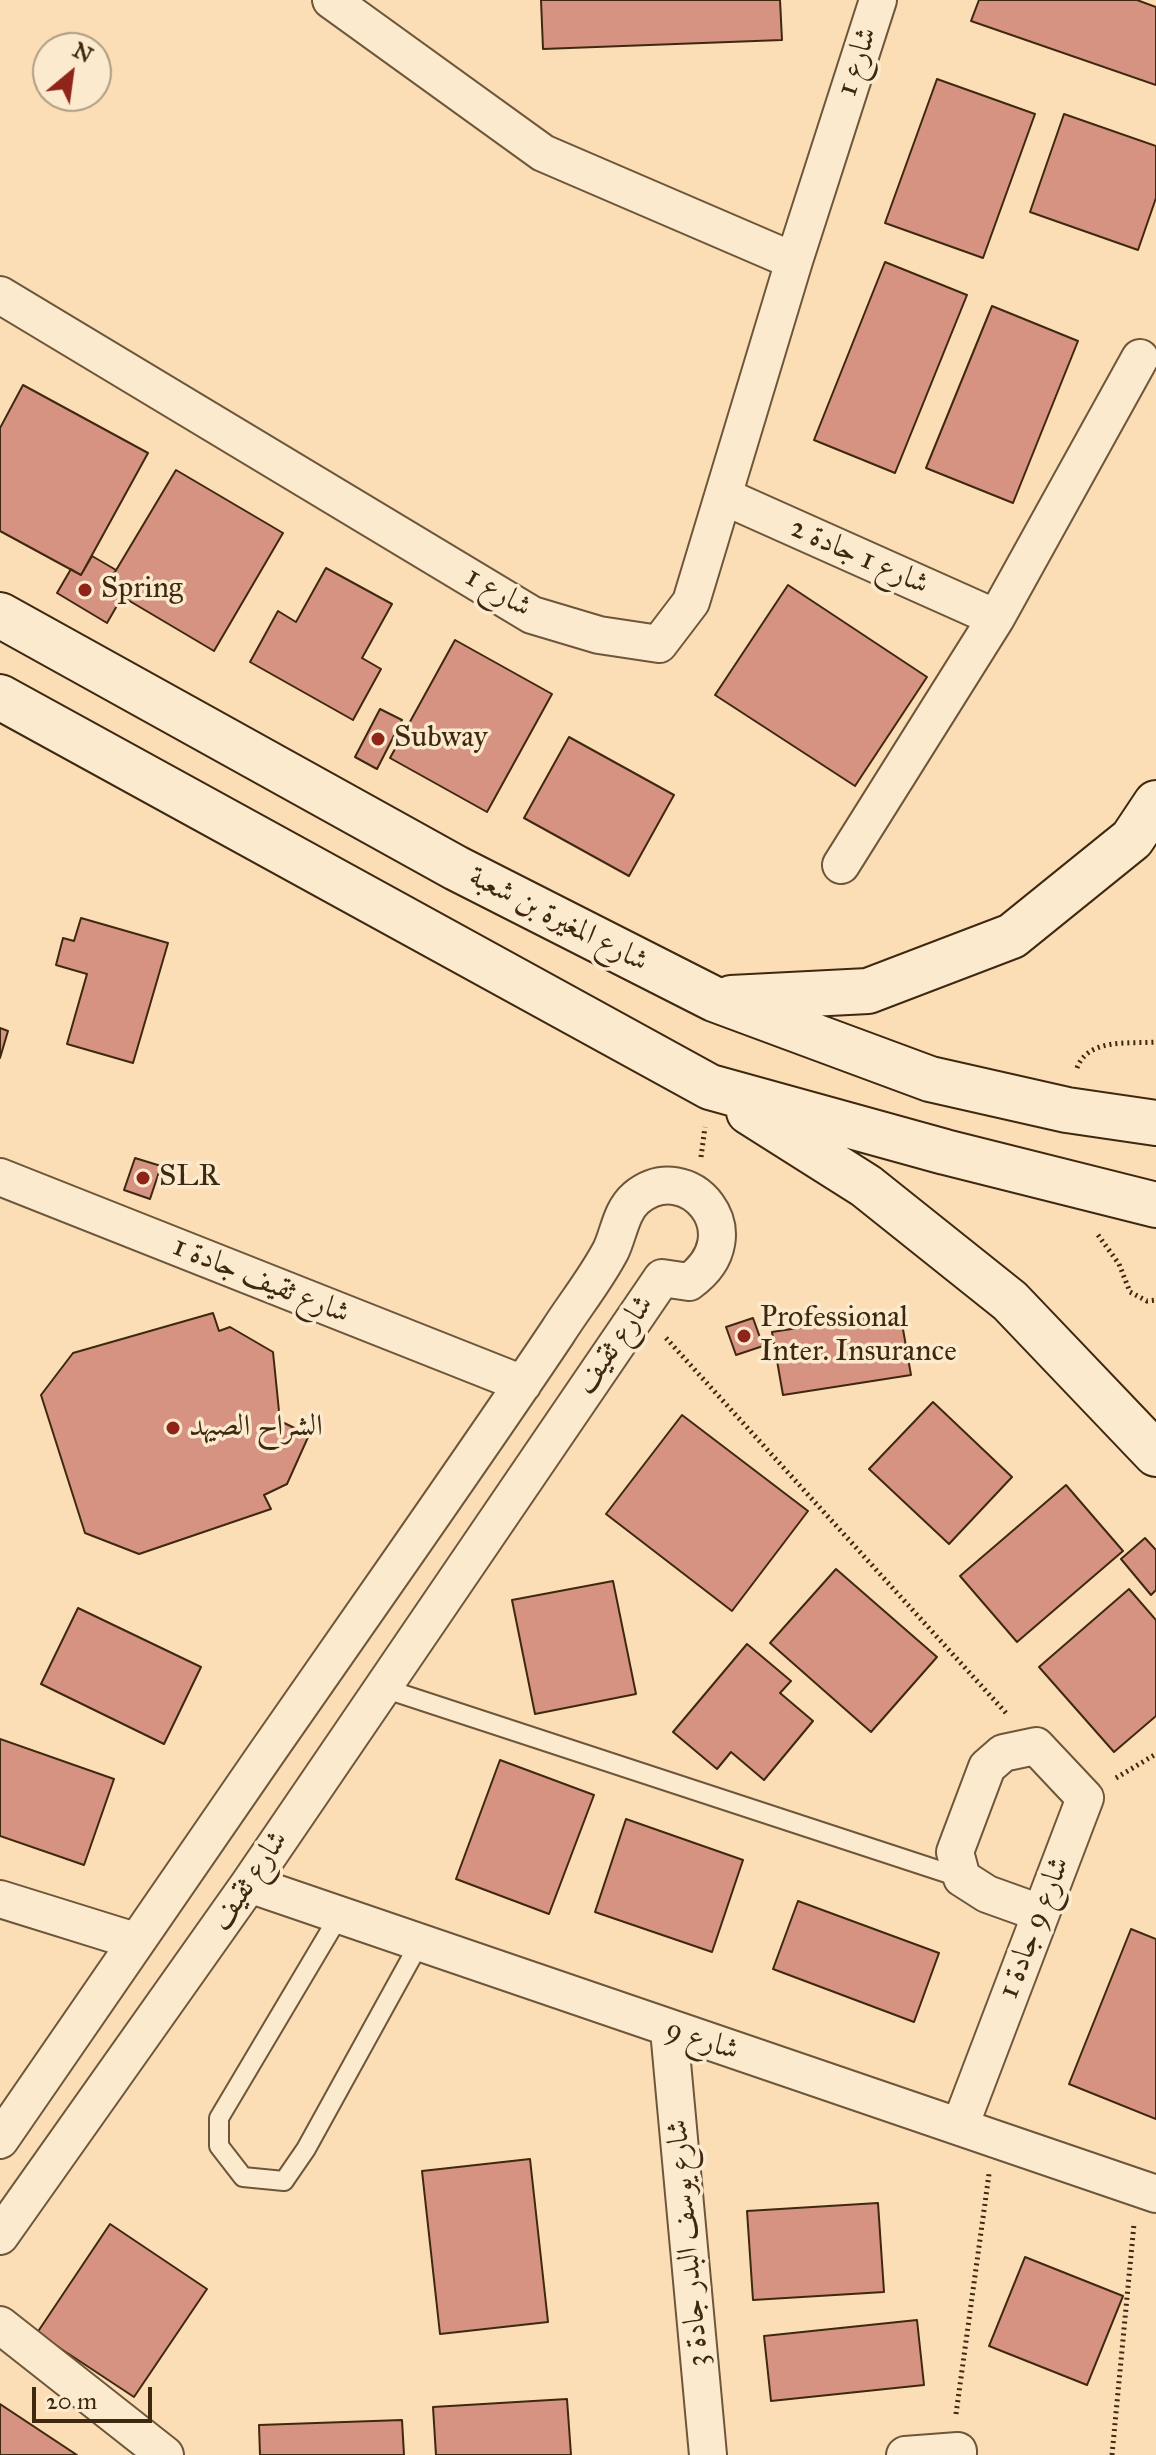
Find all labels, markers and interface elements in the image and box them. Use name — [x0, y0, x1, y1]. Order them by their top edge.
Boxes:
street label: شارع 1 — [830, 23, 886, 101]
north arrow — [32, 32, 112, 112]
text: N — [68, 36, 98, 69]
street label: شارع 1 جادة 2 — [784, 511, 934, 603]
street label: شارع 1 — [459, 560, 537, 626]
place label: Spring — [101, 572, 183, 608]
marker: Spring — [76, 581, 94, 599]
place label: Subway — [394, 721, 488, 757]
marker: Subway — [369, 730, 387, 748]
street label: شارع المغيرة بن شعبة — [462, 859, 654, 981]
place label: SLR — [159, 1160, 220, 1196]
marker: SLR — [134, 1169, 152, 1187]
street label: شارع ثقيف جادة 1 — [167, 1229, 355, 1333]
street label: شارع ثقيف — [568, 1288, 662, 1402]
place label: Professional Inter. Insurance — [760, 1301, 957, 1372]
marker: Professional Inter. Insurance — [735, 1327, 753, 1345]
place label: الشراح الصيهد — [189, 1410, 323, 1446]
marker: الشراح الصيهد — [164, 1419, 182, 1437]
street label: شارع ثقيف — [203, 1824, 297, 1938]
street label: شارع 9 جادة 1 — [991, 1852, 1079, 2004]
street label: شارع 9 — [661, 2012, 743, 2070]
street label: شارع يوسف البدر جادة 3 — [660, 2118, 718, 2368]
scale bar — [36, 2371, 156, 2421]
text: 20 m — [46, 2386, 97, 2416]

